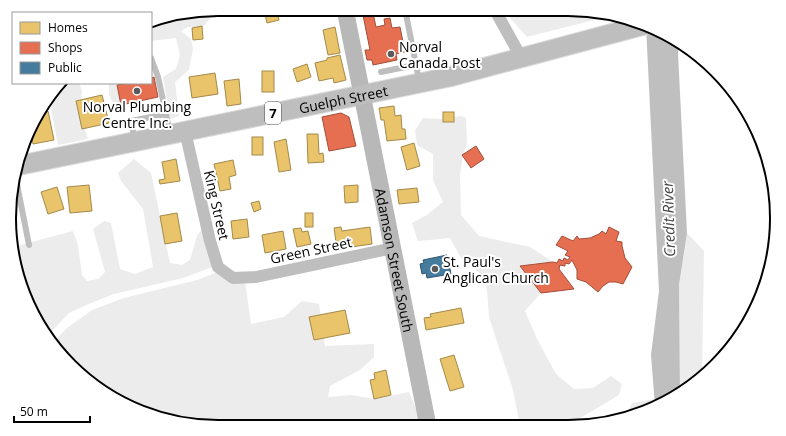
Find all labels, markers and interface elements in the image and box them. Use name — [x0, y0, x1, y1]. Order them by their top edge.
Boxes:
legend — [12, 12, 152, 84]
text: Homes — [48, 19, 88, 36]
place label: Norval Canada Post — [399, 37, 480, 72]
text: Shops — [48, 39, 83, 56]
marker: Norval Canada Post — [386, 49, 396, 59]
text: Public — [48, 59, 82, 76]
street label: Guelph Street — [297, 80, 389, 117]
marker: Norval Plumbing Centre Inc. — [132, 86, 142, 96]
place label: Norval Plumbing Centre Inc. — [83, 97, 192, 132]
road number: 7 — [265, 102, 281, 124]
street label: King Street — [200, 168, 234, 242]
water label: Credit River — [657, 180, 679, 257]
street label: Adamson Street South — [371, 186, 419, 334]
street label: Green Street — [268, 232, 354, 268]
place label: St. Paul's Anglican Church — [443, 252, 549, 287]
marker: St. Paul's Anglican Church — [430, 264, 440, 274]
scale bar — [14, 398, 90, 424]
text: 50 m — [20, 403, 48, 420]

